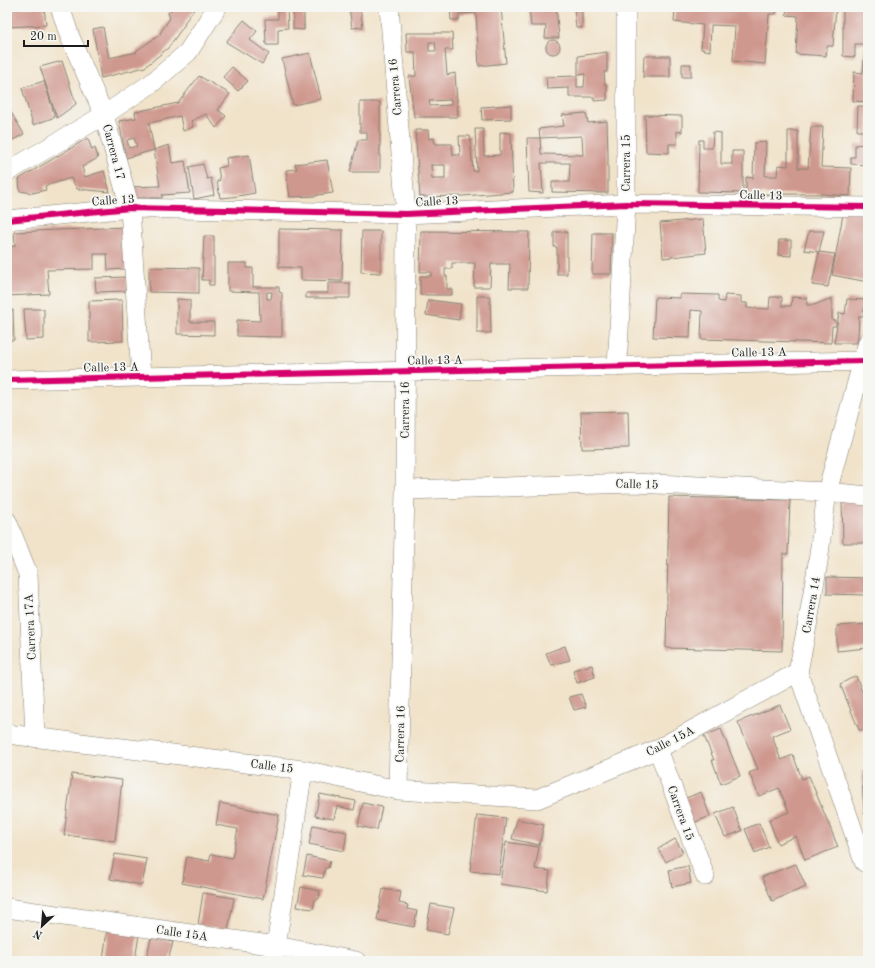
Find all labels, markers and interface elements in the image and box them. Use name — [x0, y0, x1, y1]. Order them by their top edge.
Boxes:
scale bar — [24, 22, 88, 48]
text: 20 m — [30, 31, 57, 43]
street label: Carrera 16 — [388, 58, 404, 116]
street label: Carrera 17 — [100, 123, 126, 182]
street label: Carrera 15 — [620, 134, 633, 192]
street label: Calle 13 — [739, 190, 783, 202]
street label: Calle 13 — [91, 194, 135, 208]
street label: Calle 13 — [415, 195, 459, 209]
street label: Calle 13 A — [731, 347, 787, 359]
street label: Calle 13 A — [407, 355, 463, 367]
street label: Calle 13 A — [83, 362, 139, 374]
street label: Carrera 16 — [400, 381, 412, 439]
street label: Calle 15 — [615, 478, 659, 491]
street label: Carrera 14 — [801, 576, 823, 635]
street label: Carrera 17A — [23, 593, 39, 661]
street label: Carrera 16 — [394, 705, 408, 763]
street label: Calle 15A — [644, 724, 697, 759]
street label: Calle 15 — [250, 757, 294, 776]
street label: Carrera 15 — [665, 784, 696, 842]
north arrow — [22, 906, 62, 946]
street label: Calle 15A — [155, 923, 209, 944]
text: N — [32, 927, 44, 940]

